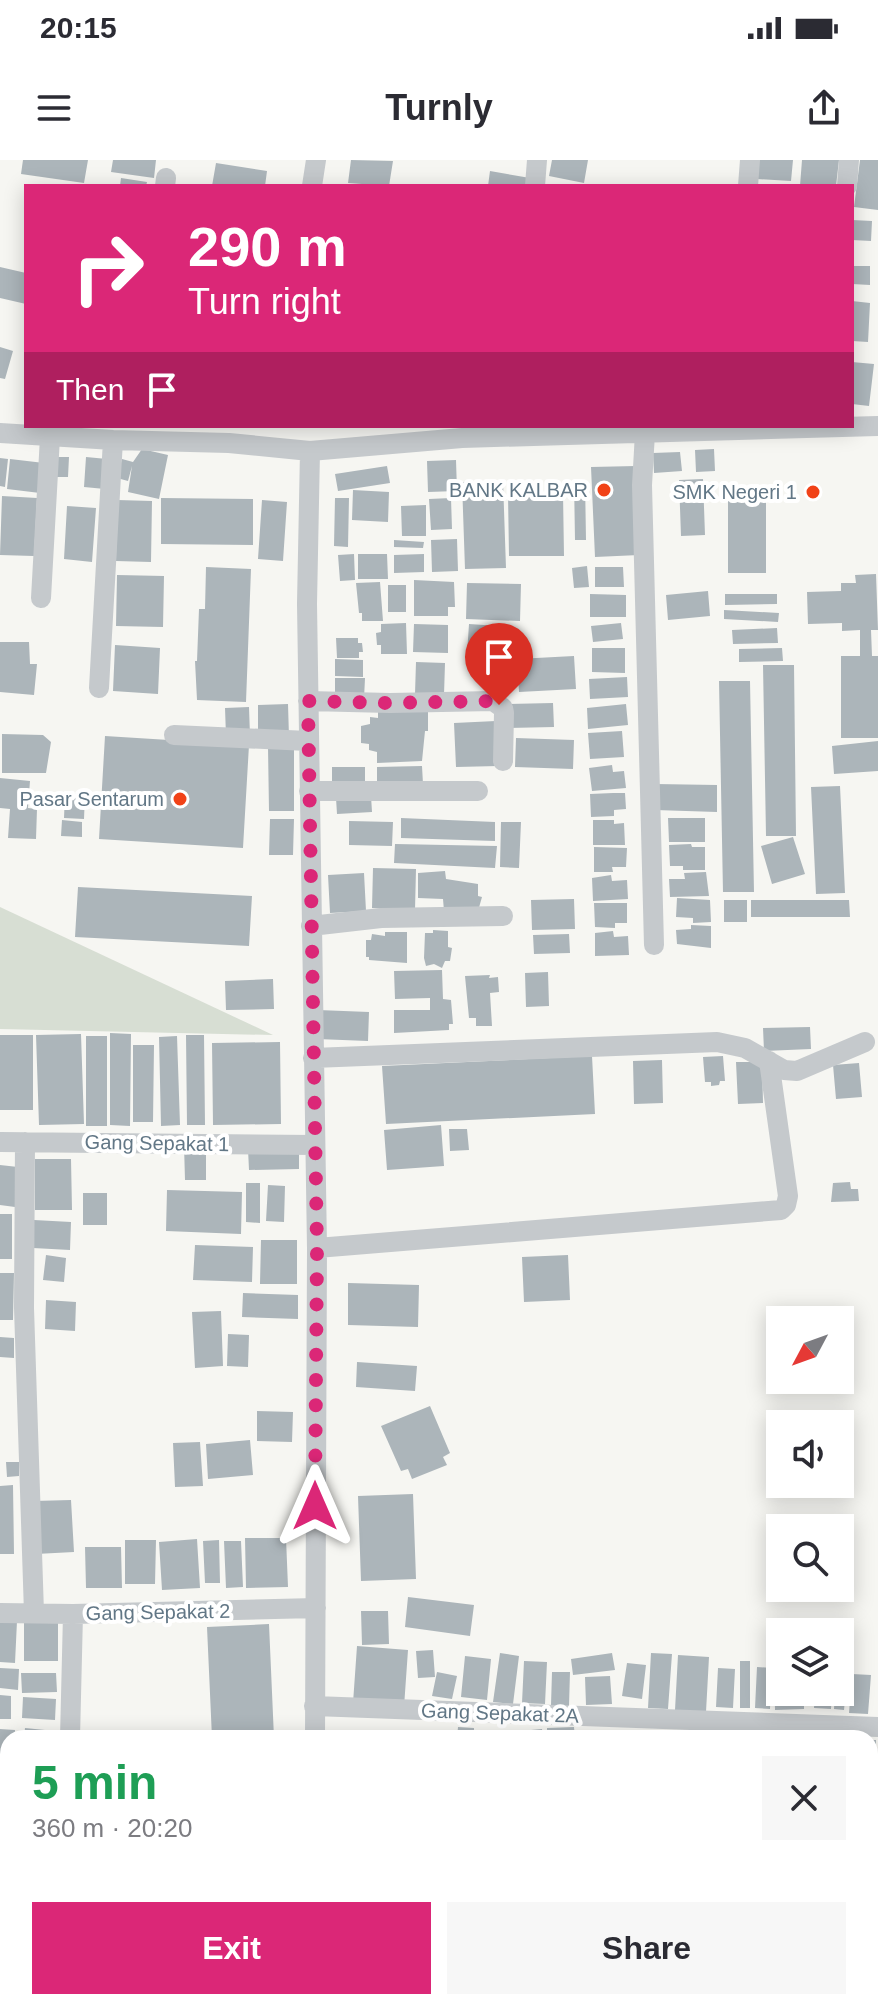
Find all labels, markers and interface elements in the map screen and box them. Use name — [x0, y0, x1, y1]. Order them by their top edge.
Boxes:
text: 20:15 — [40, 11, 117, 44]
icon: menu — [32, 86, 76, 130]
icon: share — [802, 86, 846, 130]
text: Turnly — [385, 87, 493, 128]
text: 290 m — [188, 215, 347, 278]
icon: right — [56, 216, 160, 320]
text: Turn right — [188, 281, 341, 322]
icon: arrive — [140, 368, 184, 412]
text: Then — [56, 373, 124, 406]
place label: BANK KALBAR — [449, 479, 588, 501]
marker: BANK KALBAR — [595, 481, 613, 499]
place label: SMK Negeri 1 — [673, 481, 797, 503]
marker: SMK Negeri 1 — [804, 483, 822, 501]
pin — [465, 623, 533, 705]
icon: arrive — [477, 635, 521, 679]
place label: Pasar Sentarum — [19, 788, 164, 810]
marker: Pasar Sentarum — [171, 790, 189, 808]
street label: Gang Sepakat 1 — [85, 1131, 229, 1155]
north arrow — [766, 1306, 854, 1394]
map controls — [766, 1306, 854, 1706]
button: sound — [766, 1410, 854, 1498]
position arrow — [273, 1464, 357, 1548]
button: search — [766, 1514, 854, 1602]
street label: Gang Sepakat 2 — [86, 1600, 230, 1624]
button: layers — [766, 1618, 854, 1706]
street label: Gang Sepakat 2A — [421, 1699, 580, 1727]
text: 5 min — [32, 1756, 157, 1809]
button: close — [762, 1756, 846, 1840]
text: 360 m · 20:20 — [32, 1813, 192, 1843]
button: Exit — [32, 1902, 431, 1994]
button: Share — [447, 1902, 846, 1994]

